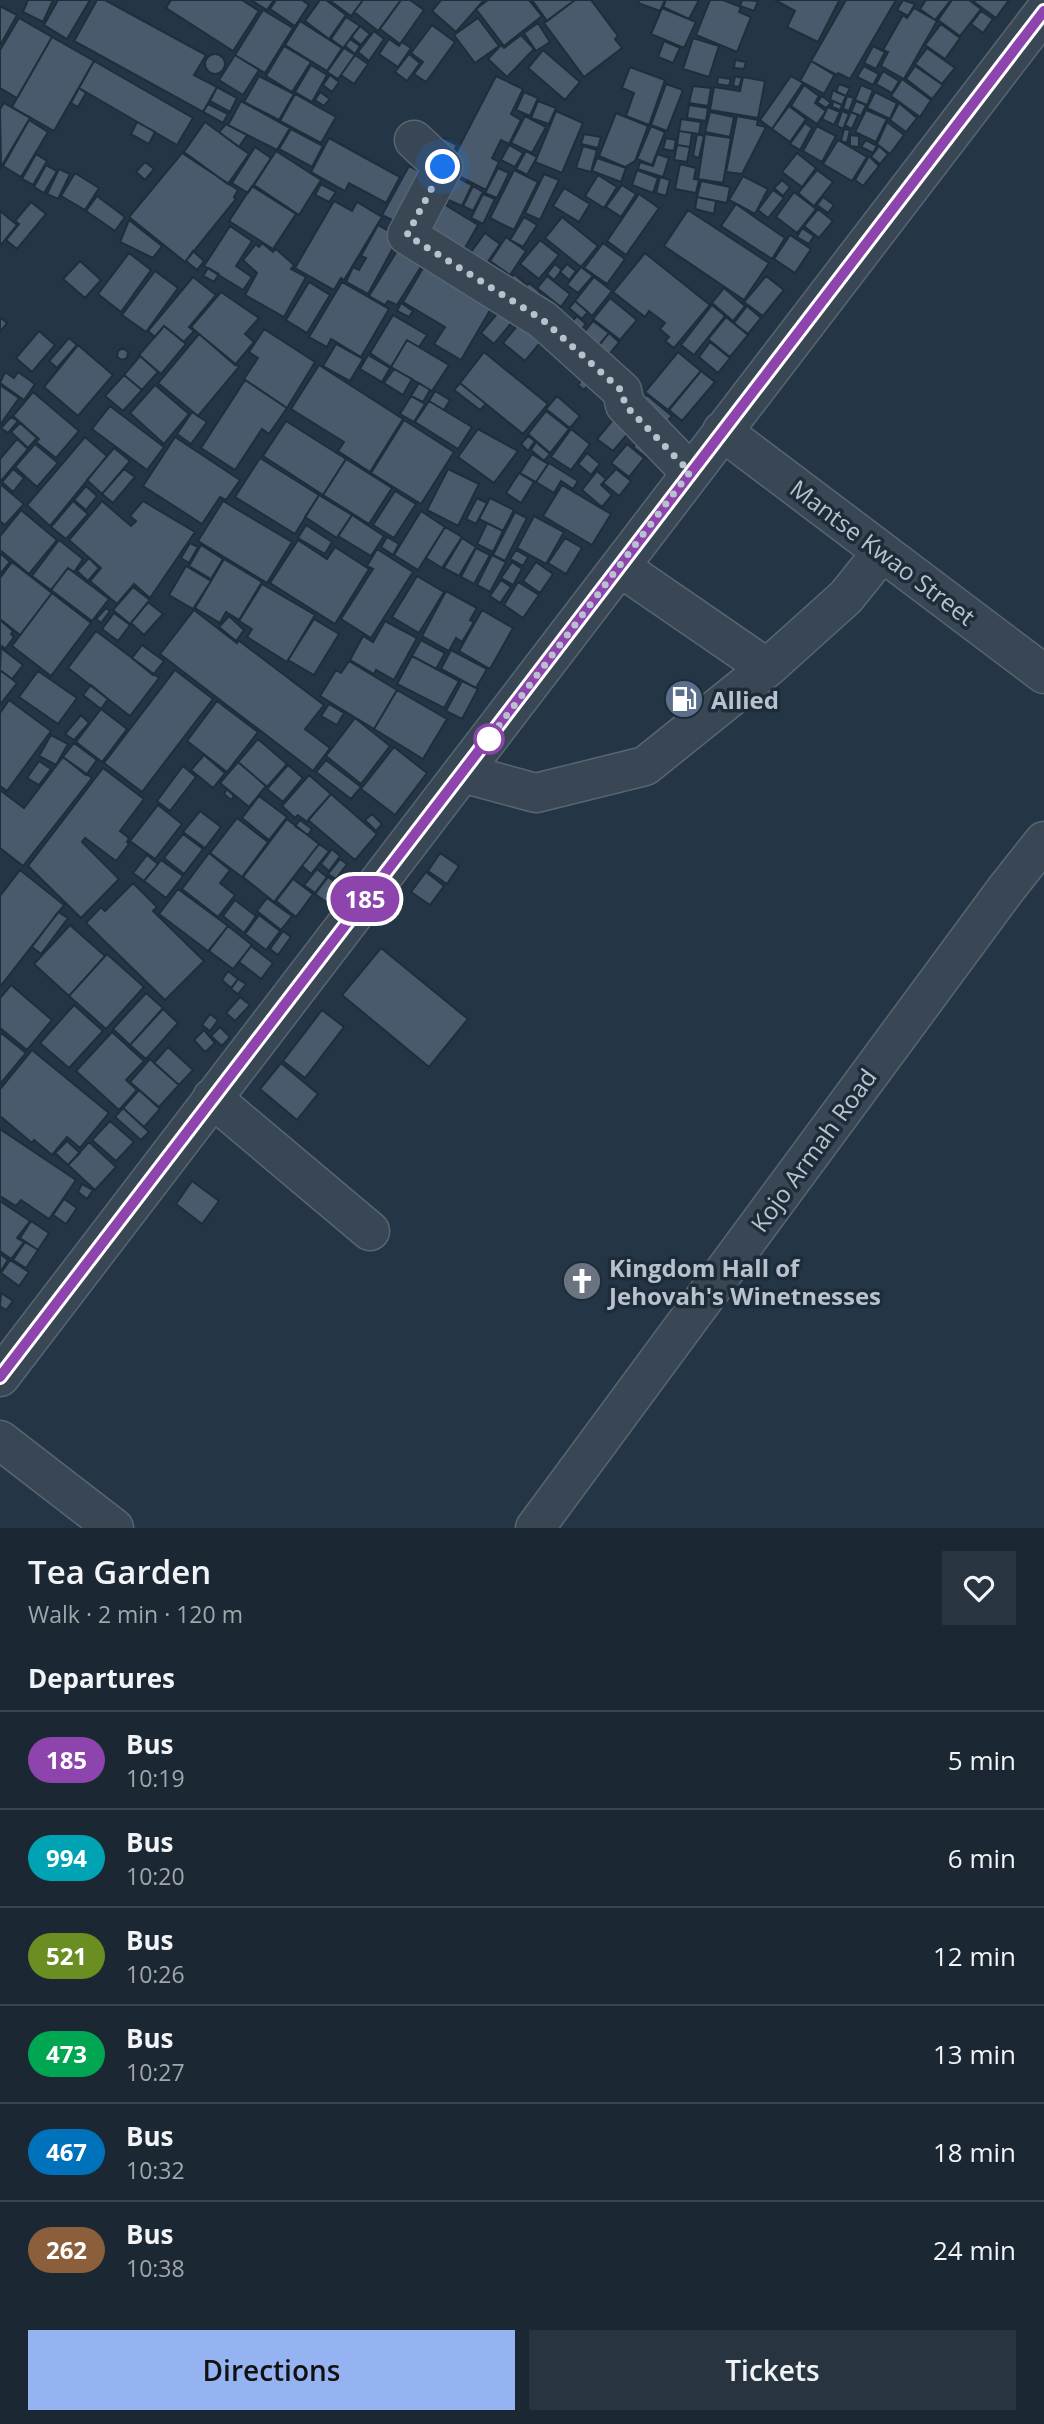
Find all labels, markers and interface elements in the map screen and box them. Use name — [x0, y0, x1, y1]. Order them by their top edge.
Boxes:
your location — [425, 149, 460, 184]
street label: Mantse Kwao Street — [784, 472, 982, 632]
fuel station icon: Allied — [663, 678, 705, 720]
place label: Allied — [711, 683, 779, 716]
unlabelled marker — [474, 724, 504, 754]
line badge: 185 — [325, 876, 405, 922]
text: 185 — [344, 882, 386, 915]
street label: Kojo Armah Road — [742, 1062, 884, 1238]
place label: Kingdom Hall of Jehovah's Winetnesses — [607, 1251, 881, 1312]
church icon: Kingdom Hall of Jehovah's Winetnesses — [561, 1260, 603, 1302]
text: Tea Garden — [28, 1549, 211, 1594]
button: heart — [942, 1551, 1016, 1625]
text: Walk · 2 min · 120 m — [28, 1598, 243, 1630]
text: Departures — [28, 1660, 175, 1696]
text: Bus — [126, 1726, 173, 1762]
text: 5 min — [948, 1742, 1016, 1778]
text: 185 — [46, 1743, 87, 1776]
text: 10:19 — [126, 1762, 185, 1794]
text: Bus — [126, 1824, 173, 1860]
text: 6 min — [948, 1840, 1016, 1876]
text: 994 — [46, 1841, 87, 1874]
text: 10:20 — [126, 1860, 185, 1892]
text: Bus — [126, 1922, 173, 1958]
text: 12 min — [933, 1938, 1016, 1974]
text: 521 — [46, 1939, 87, 1972]
text: 10:26 — [126, 1958, 185, 1990]
text: Bus — [126, 2020, 173, 2056]
text: 13 min — [933, 2036, 1016, 2072]
text: 473 — [46, 2037, 87, 2070]
text: 10:27 — [126, 2056, 185, 2088]
text: Bus — [126, 2118, 173, 2154]
text: 18 min — [933, 2134, 1016, 2170]
text: 467 — [46, 2135, 87, 2168]
text: 10:32 — [126, 2154, 185, 2186]
text: Bus — [126, 2216, 173, 2252]
text: 24 min — [933, 2232, 1016, 2268]
text: 262 — [46, 2233, 87, 2266]
text: 10:38 — [126, 2252, 185, 2284]
button: Directions — [28, 2330, 515, 2410]
button: Tickets — [529, 2330, 1016, 2410]

